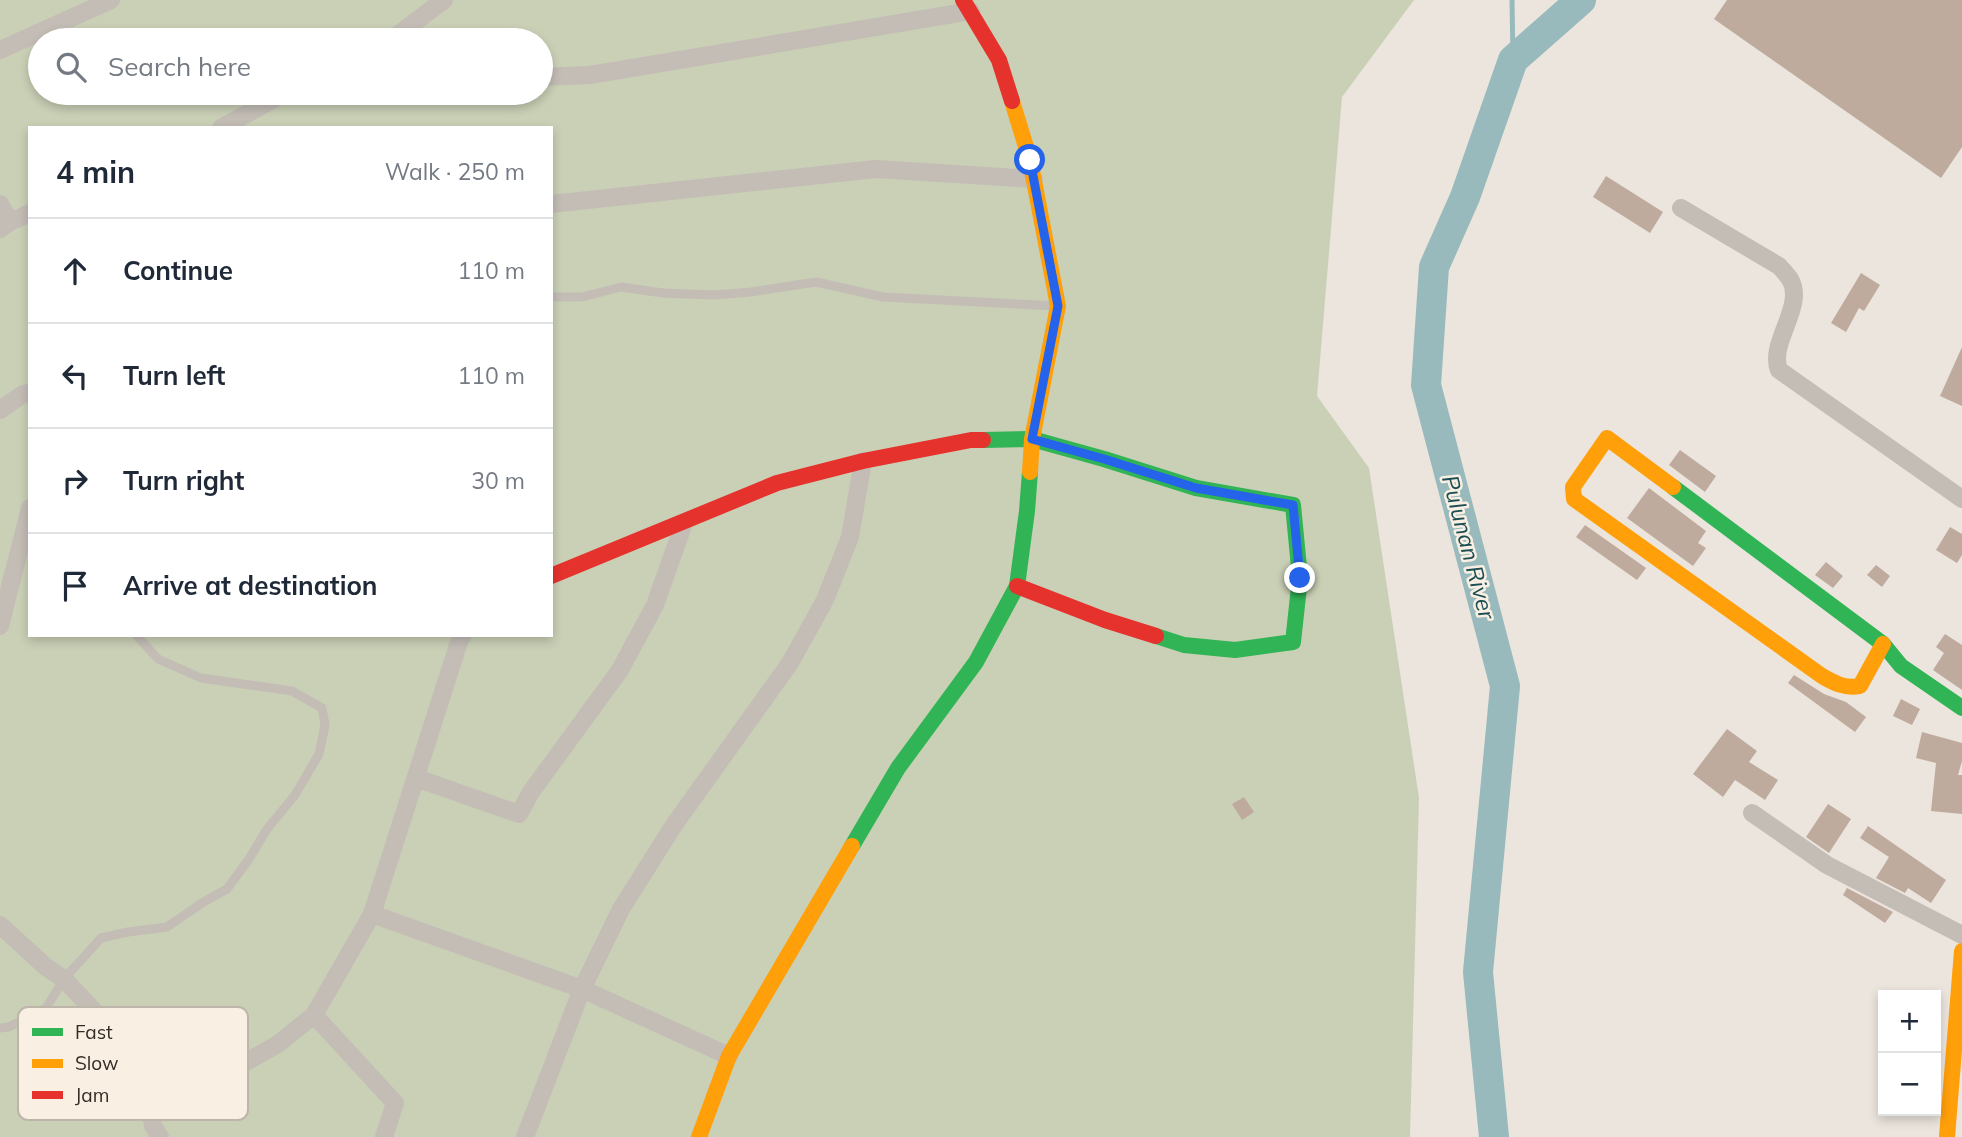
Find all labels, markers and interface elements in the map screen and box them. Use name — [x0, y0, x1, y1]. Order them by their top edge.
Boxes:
search box — [28, 28, 553, 105]
icon: search — [52, 48, 90, 86]
text: Search here — [108, 50, 251, 83]
route start — [1014, 144, 1045, 175]
text: 4 min — [56, 153, 135, 191]
text: Walk · 250 m — [385, 157, 525, 186]
icon: ahead — [56, 252, 94, 290]
text: Continue — [123, 254, 233, 287]
text: 110 m — [457, 256, 525, 285]
icon: left — [56, 357, 94, 395]
text: Turn left — [123, 359, 225, 392]
text: 110 m — [457, 361, 525, 390]
icon: right — [56, 462, 94, 500]
text: Turn right — [123, 464, 244, 497]
text: 30 m — [471, 466, 525, 495]
water label: Pulunan River — [1436, 472, 1503, 624]
route end — [1284, 562, 1315, 593]
icon: arrive — [56, 567, 94, 605]
text: Arrive at destination — [123, 569, 378, 602]
map controls — [1878, 990, 1941, 1116]
button: + — [1878, 990, 1941, 1053]
legend — [18, 1007, 248, 1120]
text: Fast — [75, 1020, 113, 1044]
text: Slow — [75, 1051, 119, 1075]
button: − — [1878, 1053, 1941, 1116]
text: Jam — [75, 1083, 109, 1107]

